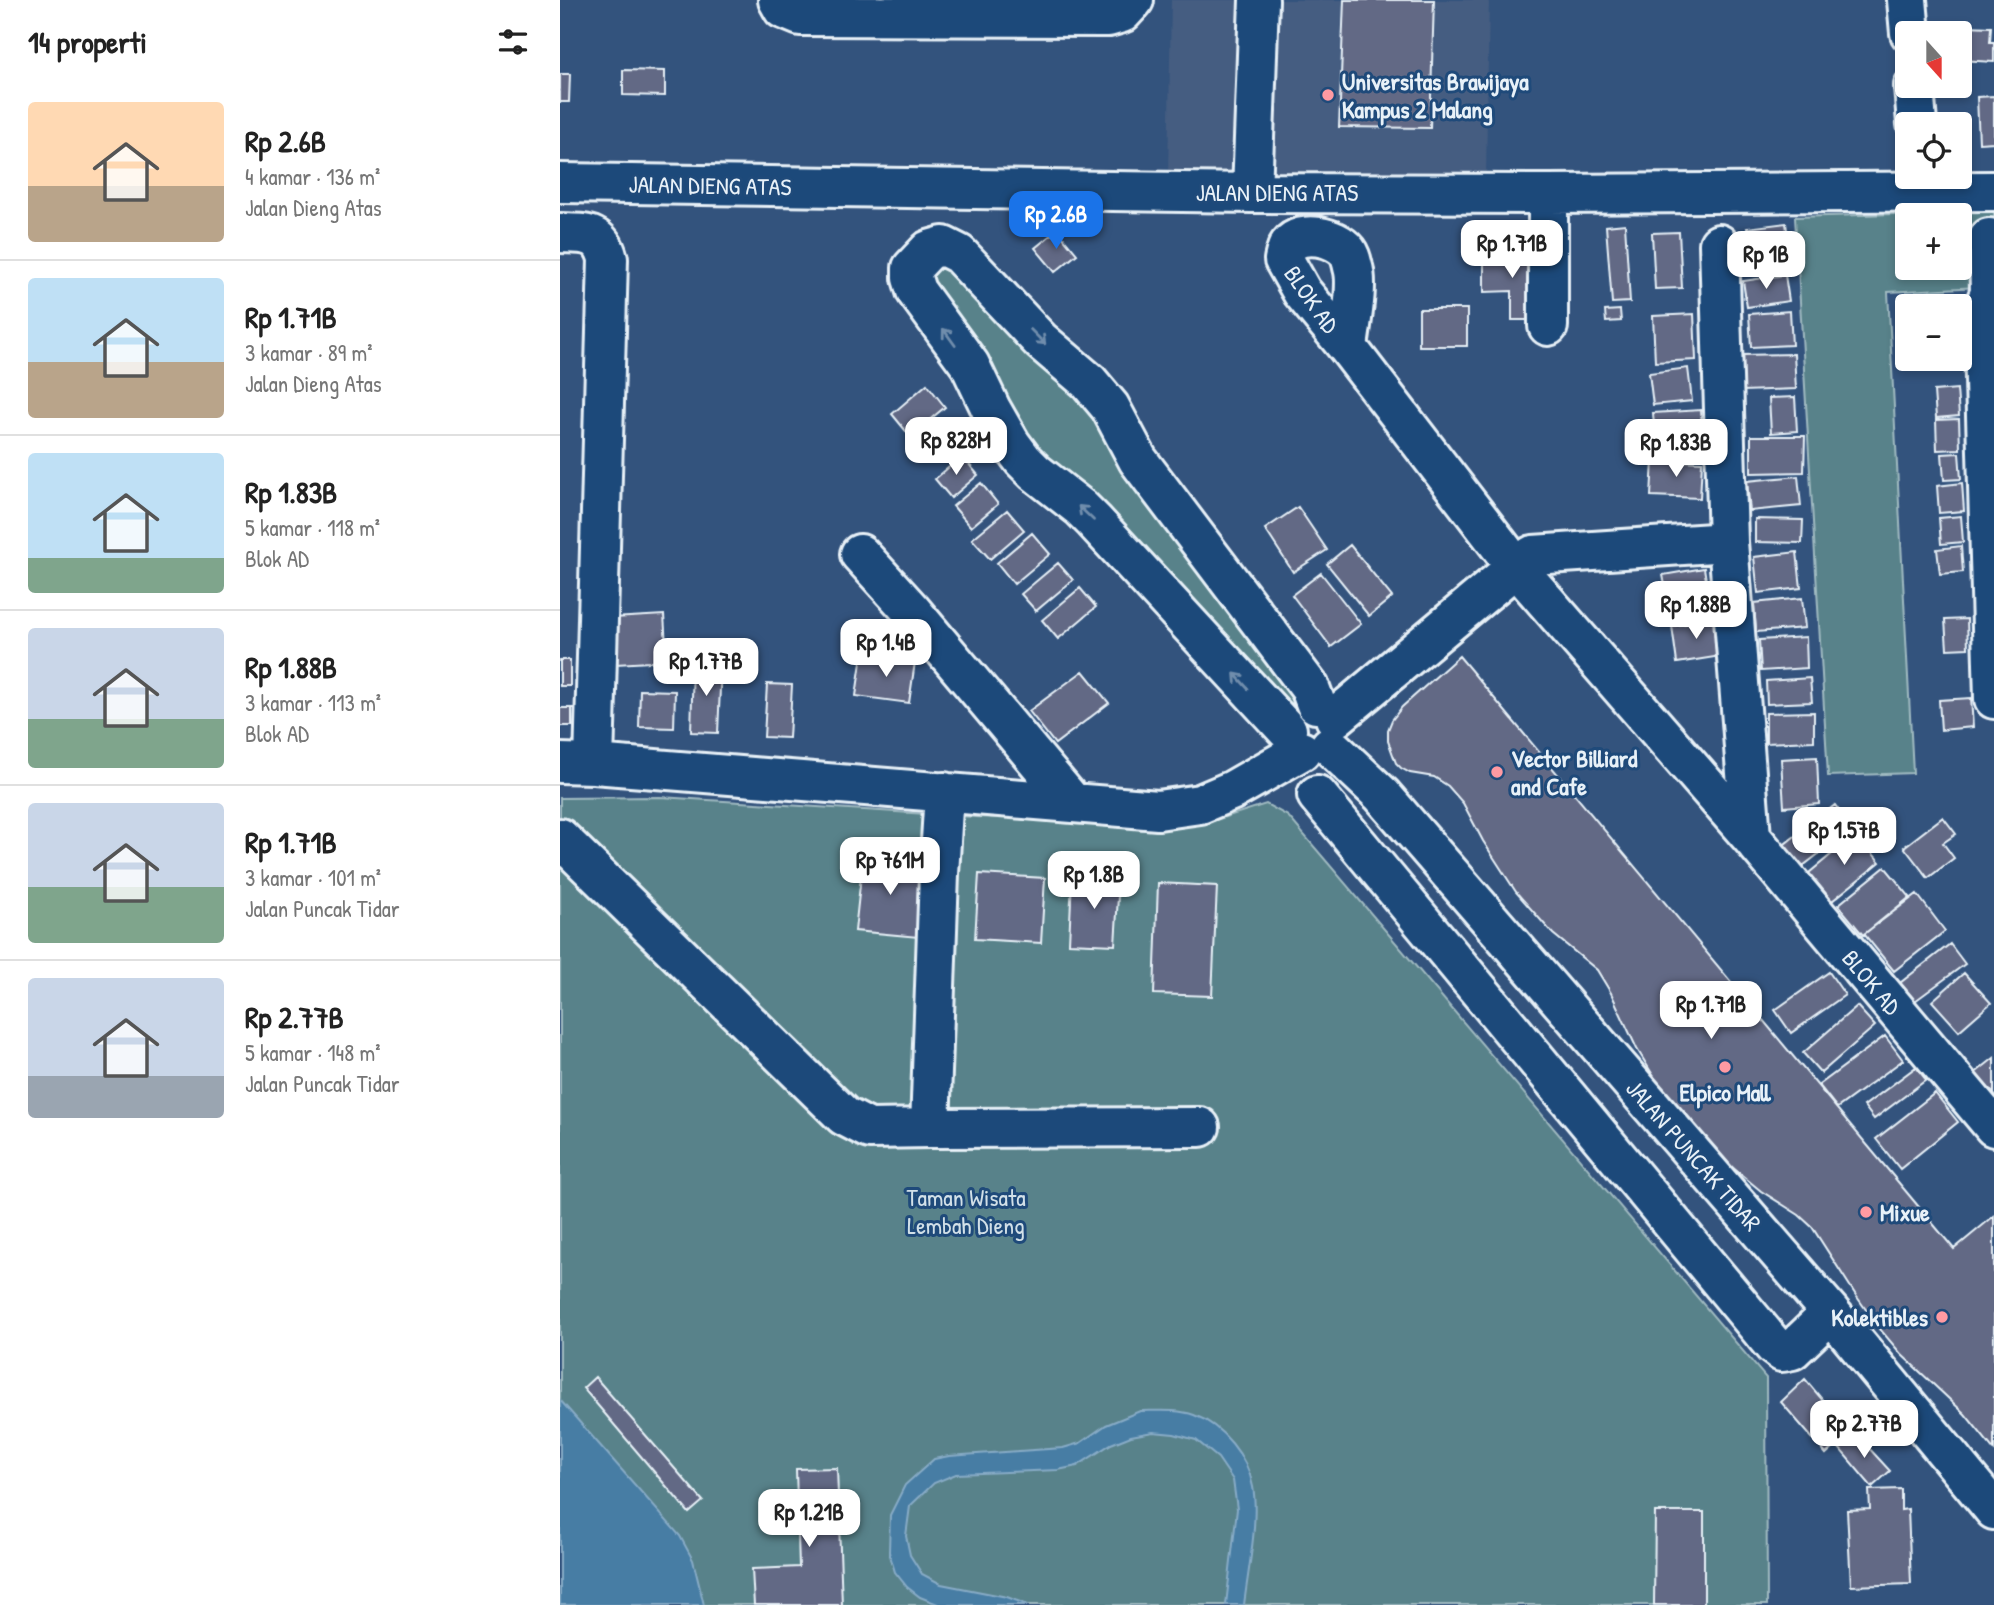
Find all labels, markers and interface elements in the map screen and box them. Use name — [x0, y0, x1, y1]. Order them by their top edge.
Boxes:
north arrow — [1895, 21, 1972, 98]
map controls — [1895, 21, 1972, 371]
text: 14 properti — [28, 22, 147, 62]
icon: filters — [494, 23, 532, 61]
place label: Universitas Brawijaya Kampus 2 Malang — [1342, 65, 1529, 126]
marker: Universitas Brawijaya Kampus 2 Malang — [1320, 87, 1336, 103]
button: locate — [1895, 112, 1972, 189]
text: Rp 2.6B — [245, 121, 326, 161]
icon: home — [84, 130, 168, 214]
text: 4 kamar · 136 m² — [245, 161, 380, 192]
street label: JALAN DIENG ATAS — [628, 168, 792, 202]
street label: JALAN DIENG ATAS — [1196, 176, 1358, 208]
pin: Rp 2.6B — [991, 191, 1121, 251]
text: Jalan Dieng Atas — [245, 192, 382, 223]
text: Rp 2.6B — [1025, 198, 1087, 229]
button: + — [1895, 203, 1972, 280]
pin: Rp 1.71B — [1440, 220, 1584, 280]
text: Rp 1.71B — [1477, 227, 1547, 258]
pin: Rp 1B — [1717, 232, 1815, 291]
text: Rp 1B — [1743, 238, 1789, 269]
street label: BLOK AD — [1277, 259, 1347, 340]
button: − — [1895, 294, 1972, 371]
text: Rp 1.71B — [245, 297, 337, 337]
icon: home — [84, 306, 168, 390]
one-way arrow — [942, 327, 957, 346]
one-way arrow — [1029, 329, 1046, 346]
text: 3 kamar · 89 m² — [245, 337, 372, 368]
text: Jalan Dieng Atas — [245, 368, 382, 399]
pin: Rp 828M — [891, 418, 1021, 477]
pin: Rp 1.83B — [1604, 420, 1748, 479]
text: Rp 828M — [921, 424, 991, 455]
text: Rp 1.83B — [1641, 426, 1711, 457]
text: Rp 1.83B — [245, 472, 337, 512]
icon: home — [84, 481, 168, 565]
one-way arrow — [1078, 505, 1095, 522]
text: 5 kamar · 118 m² — [245, 512, 380, 543]
text: Blok AD — [245, 543, 309, 574]
pin: Rp 1.88B — [1624, 582, 1768, 641]
text: Rp 1.88B — [1661, 588, 1731, 619]
pin: Rp 1.4B — [821, 620, 951, 679]
text: Rp 1.4B — [856, 626, 916, 657]
pin: Rp 1.77B — [634, 638, 778, 698]
text: Rp 1.77B — [669, 645, 743, 676]
text: Rp 1.88B — [245, 647, 337, 687]
icon: home — [84, 656, 168, 740]
one-way arrow — [1232, 673, 1249, 690]
text: 3 kamar · 113 m² — [245, 687, 381, 718]
text: Blok AD — [245, 718, 309, 749]
place label: Vector Billiard and Cafe — [1511, 742, 1638, 802]
marker: Vector Billiard and Cafe — [1489, 764, 1505, 780]
pin: Rp 1.57B — [1772, 808, 1916, 867]
text: Rp 1.57B — [1808, 814, 1880, 845]
text: Rp 1.71B — [245, 822, 337, 862]
icon: home — [84, 831, 168, 915]
pin: Rp 761M — [825, 838, 955, 897]
text: Rp 761M — [856, 844, 924, 875]
pin: Rp 1.8B — [1029, 852, 1159, 911]
text: Rp 1.8B — [1064, 858, 1124, 889]
text: 3 kamar · 101 m² — [245, 862, 381, 893]
text: Jalan Puncak Tidar — [245, 893, 400, 924]
street label: BLOK AD — [1835, 943, 1909, 1022]
pin: Rp 1.71B — [1639, 982, 1783, 1041]
text: Rp 1.71B — [1676, 988, 1746, 1019]
text: Rp 2.77B — [245, 997, 344, 1037]
icon: home — [84, 1006, 168, 1090]
text: 5 kamar · 148 m² — [245, 1037, 380, 1068]
marker: Elpico Mall — [1717, 1059, 1733, 1075]
text: Jalan Puncak Tidar — [245, 1068, 400, 1099]
street label: JALAN PUNCAK TIDAR — [1619, 1072, 1769, 1238]
place label: Elpico Mall — [1679, 1076, 1771, 1109]
park label: Taman Wisata Lembah Dieng — [906, 1181, 1026, 1241]
place label: Mixue — [1880, 1196, 1930, 1228]
marker: Mixue — [1858, 1204, 1874, 1220]
place label: Kolektibles — [1831, 1301, 1928, 1333]
marker: Kolektibles — [1934, 1309, 1950, 1325]
pin: Rp 2.77B — [1792, 1400, 1936, 1460]
text: Rp 2.77B — [1826, 1407, 1902, 1438]
pin: Rp 1.21B — [737, 1490, 881, 1549]
text: Rp 1.21B — [774, 1496, 844, 1527]

